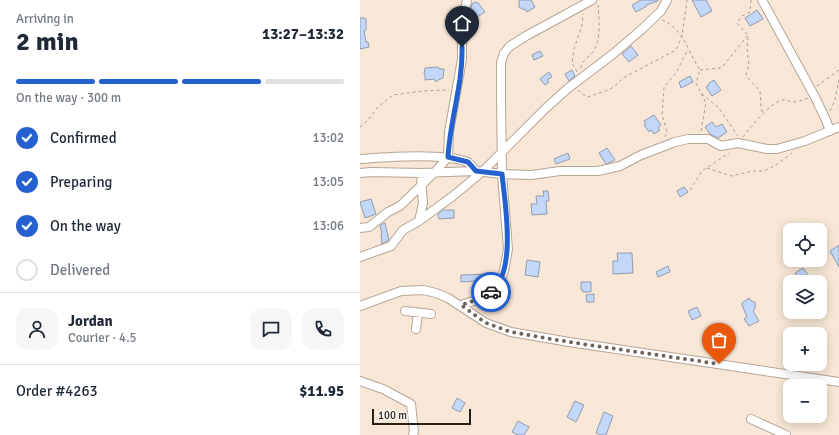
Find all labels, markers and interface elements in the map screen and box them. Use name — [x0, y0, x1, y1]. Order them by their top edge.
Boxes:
pin — [445, 6, 479, 47]
text: Arriving in — [16, 11, 74, 27]
icon: home — [451, 12, 473, 34]
text: 13:27–13:32 — [262, 25, 344, 43]
text: 2 min — [16, 26, 79, 58]
text: On the way · 300 m — [16, 90, 121, 106]
icon: check — [16, 127, 38, 149]
text: Confirmed — [50, 129, 117, 147]
text: 13:02 — [312, 130, 344, 146]
icon: check — [16, 171, 38, 193]
text: Preparing — [50, 173, 113, 191]
text: 13:05 — [312, 174, 344, 190]
icon: check — [16, 215, 38, 237]
text: On the way — [50, 217, 121, 235]
text: 13:06 — [312, 218, 344, 234]
map controls — [783, 223, 827, 423]
button: locate — [783, 223, 827, 267]
text: Delivered — [50, 261, 110, 279]
courier — [471, 272, 511, 312]
button: layers — [783, 275, 827, 319]
icon: car — [480, 281, 502, 303]
button: person — [16, 308, 58, 350]
button: chat — [250, 308, 292, 350]
button: phone — [302, 308, 344, 350]
text: Jordan — [68, 312, 113, 330]
pin — [702, 323, 736, 364]
button: + — [783, 327, 827, 371]
icon: bag — [708, 329, 730, 351]
text: Courier · 4.5 — [68, 330, 137, 346]
button: − — [783, 379, 827, 423]
text: Order #4263 — [16, 382, 98, 400]
text: $11.95 — [299, 382, 344, 400]
scale bar — [372, 407, 471, 426]
text: 100 m — [378, 409, 407, 422]

